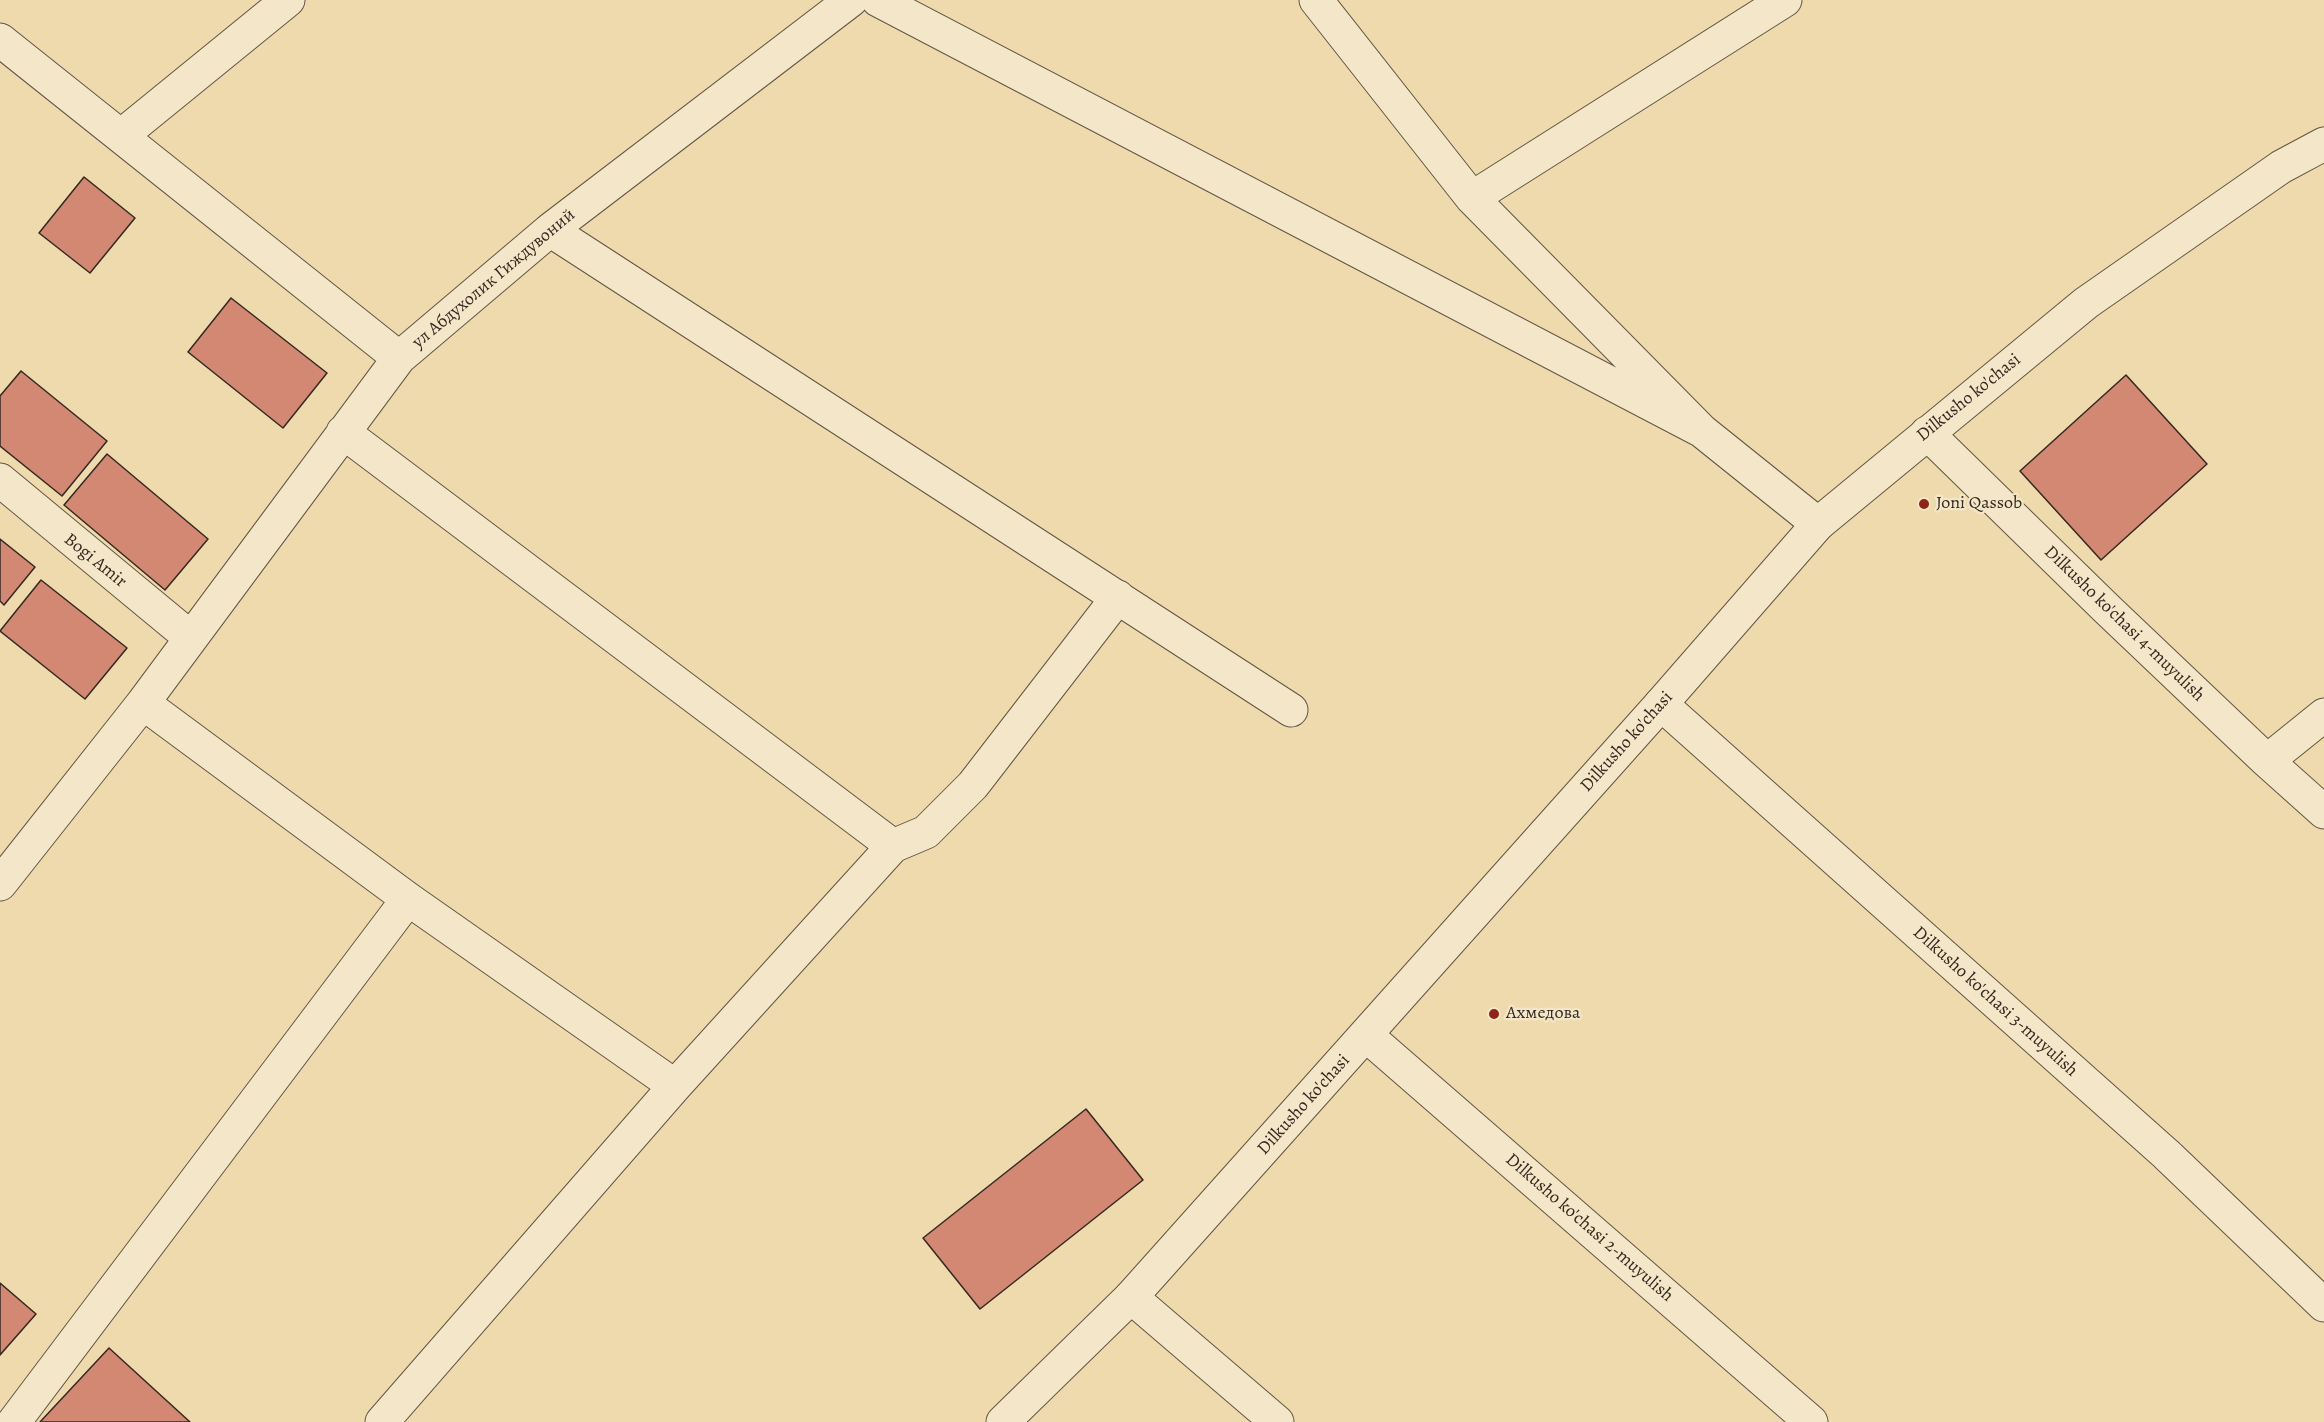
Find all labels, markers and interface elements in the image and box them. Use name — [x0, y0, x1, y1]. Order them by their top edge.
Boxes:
street label: ул Абдухолик Гиждувоний — [408, 205, 580, 353]
street label: Dilkusho ko'chasi — [1913, 349, 2025, 447]
place label: Joni Qassob — [1936, 493, 2022, 515]
marker: Joni Qassob — [1917, 497, 1931, 511]
street label: Bogi Amir — [59, 529, 131, 593]
street label: Dilkusho ko'chasi 4-muyulish — [2039, 542, 2209, 706]
street label: Dilkusho ko'chasi — [1576, 687, 1678, 797]
street label: Dilkusho ko'chasi 3-muyulish — [1908, 922, 2082, 1082]
place label: Ахмедова — [1506, 1003, 1580, 1025]
marker: Ахмедова — [1487, 1007, 1501, 1021]
street label: Dilkusho ko'chasi — [1253, 1050, 1355, 1160]
street label: Dilkusho ko'chasi 2-muyulish — [1501, 1149, 1677, 1307]

